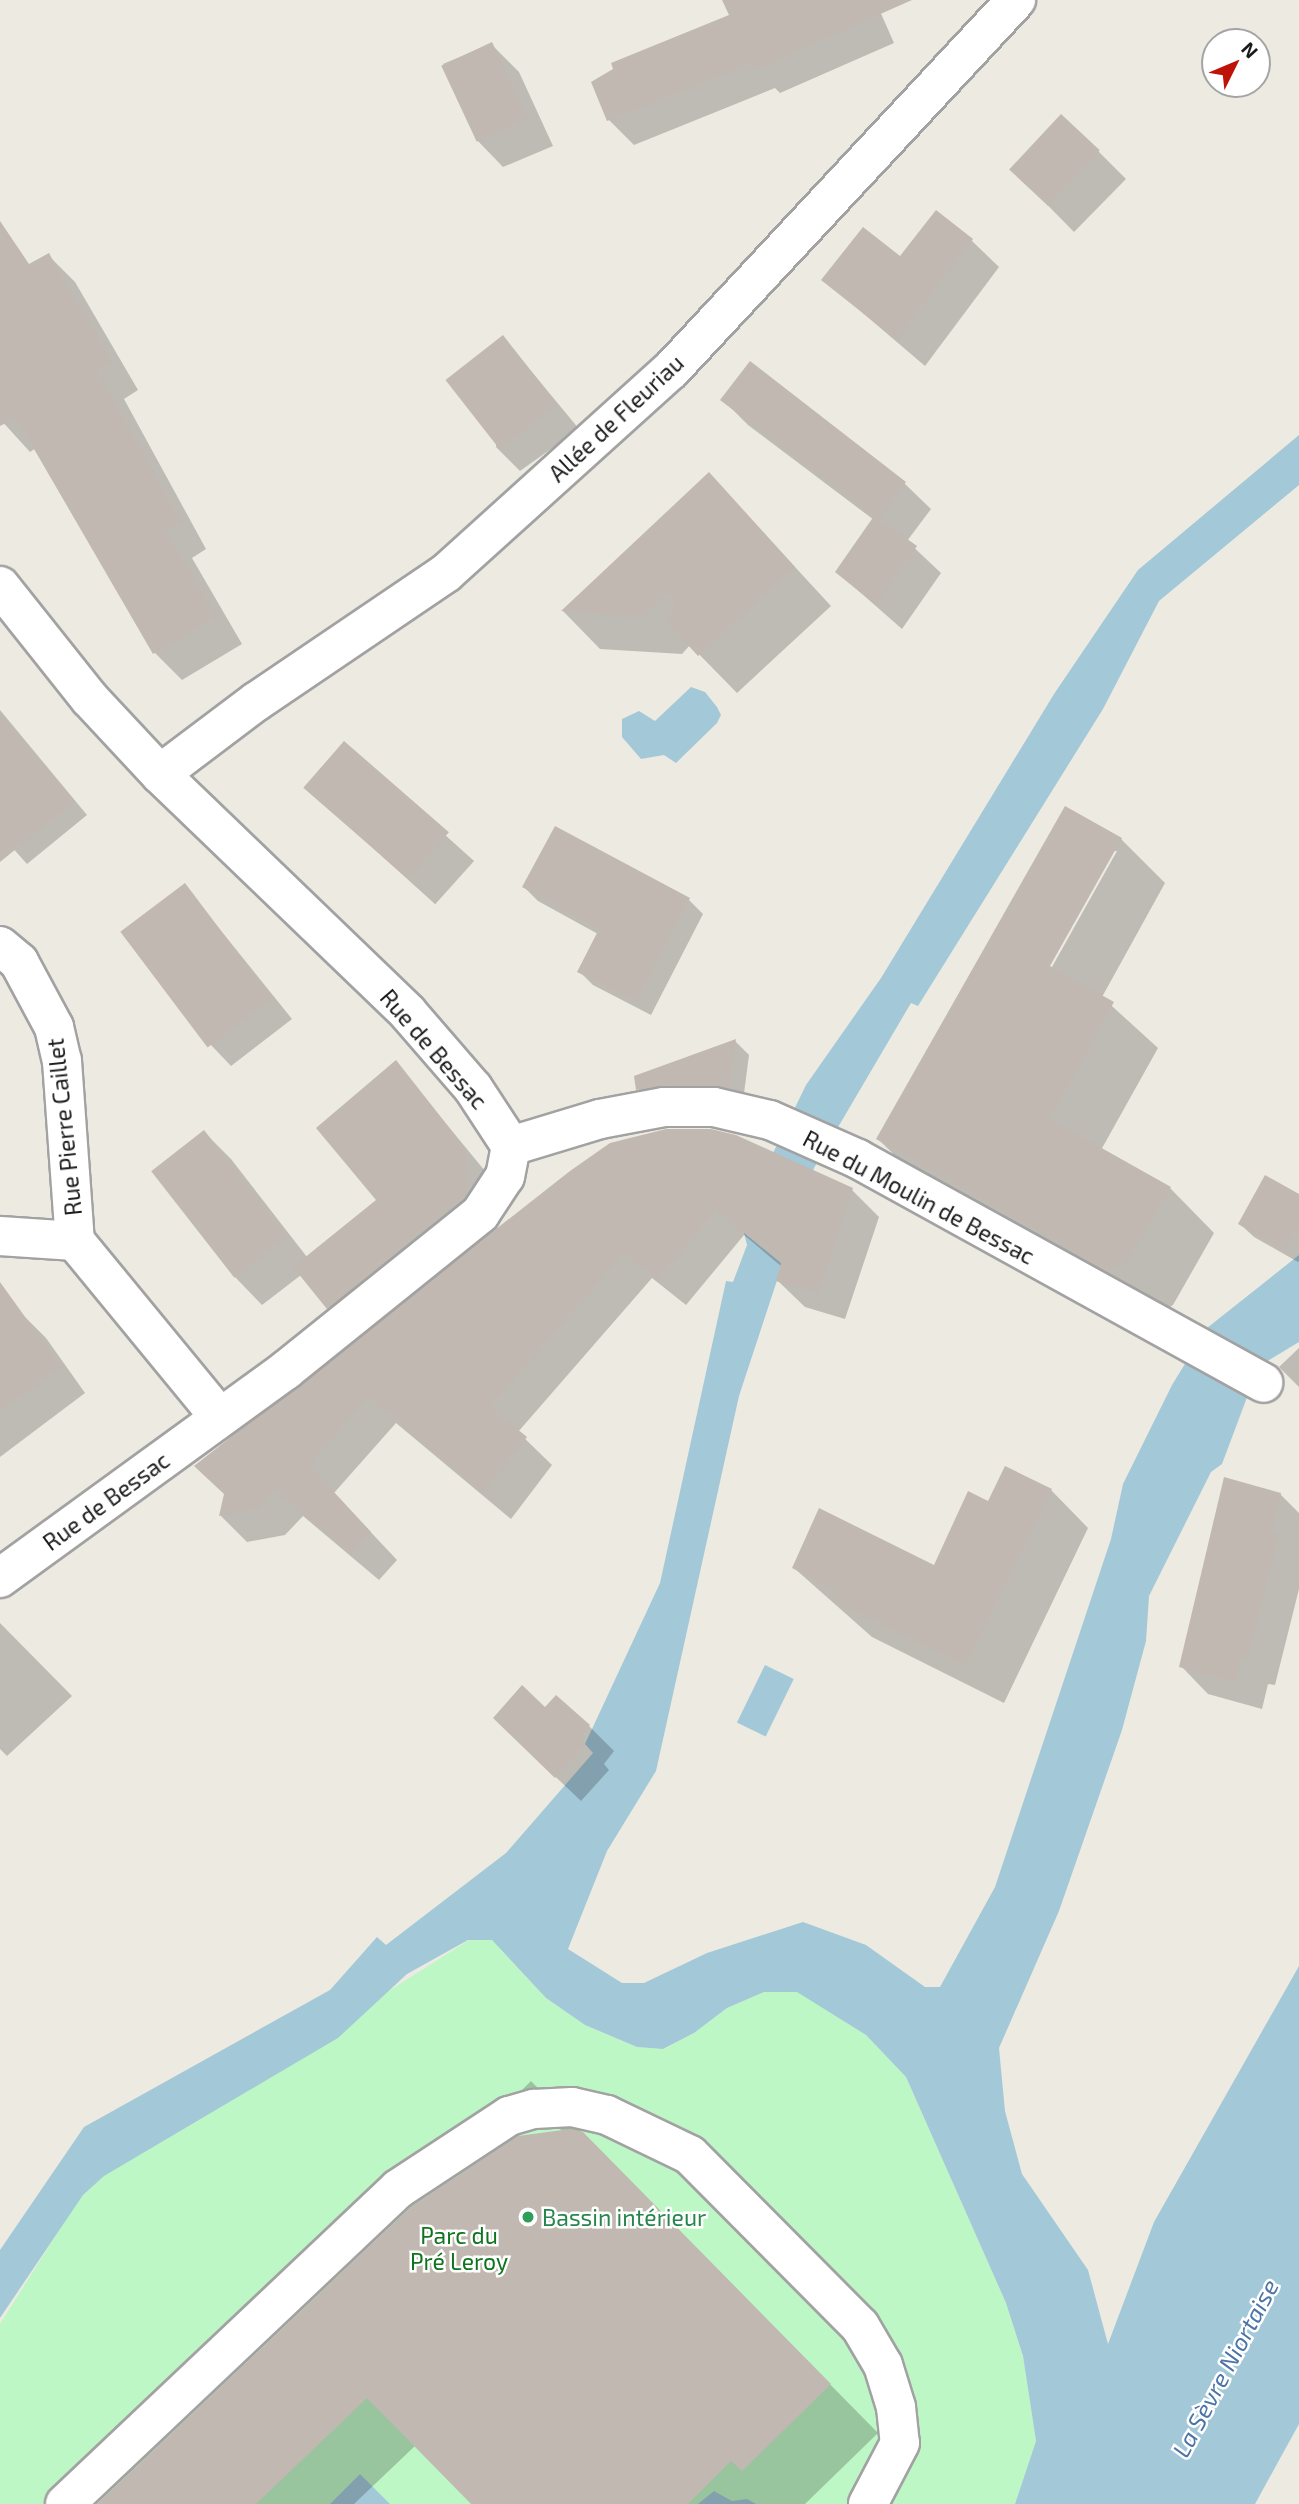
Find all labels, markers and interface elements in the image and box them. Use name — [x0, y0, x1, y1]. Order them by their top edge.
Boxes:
north arrow — [1201, 28, 1271, 98]
text: N — [1237, 37, 1263, 63]
street label: Allée de Fleuriau — [543, 349, 689, 487]
street label: Rue de Bessac — [375, 984, 493, 1114]
street label: Rue Pierre Caillet — [41, 1037, 87, 1217]
street label: Rue du Moulin de Bessac — [799, 1124, 1039, 1270]
street label: Rue de Bessac — [37, 1446, 175, 1556]
place label: Bassin intérieur — [542, 2203, 706, 2231]
marker: Bassin intérieur — [520, 2209, 536, 2225]
park label: Parc du Pré Leroy — [410, 2221, 508, 2275]
water label: La Sèvre Niortaise — [1166, 2274, 1284, 2462]

